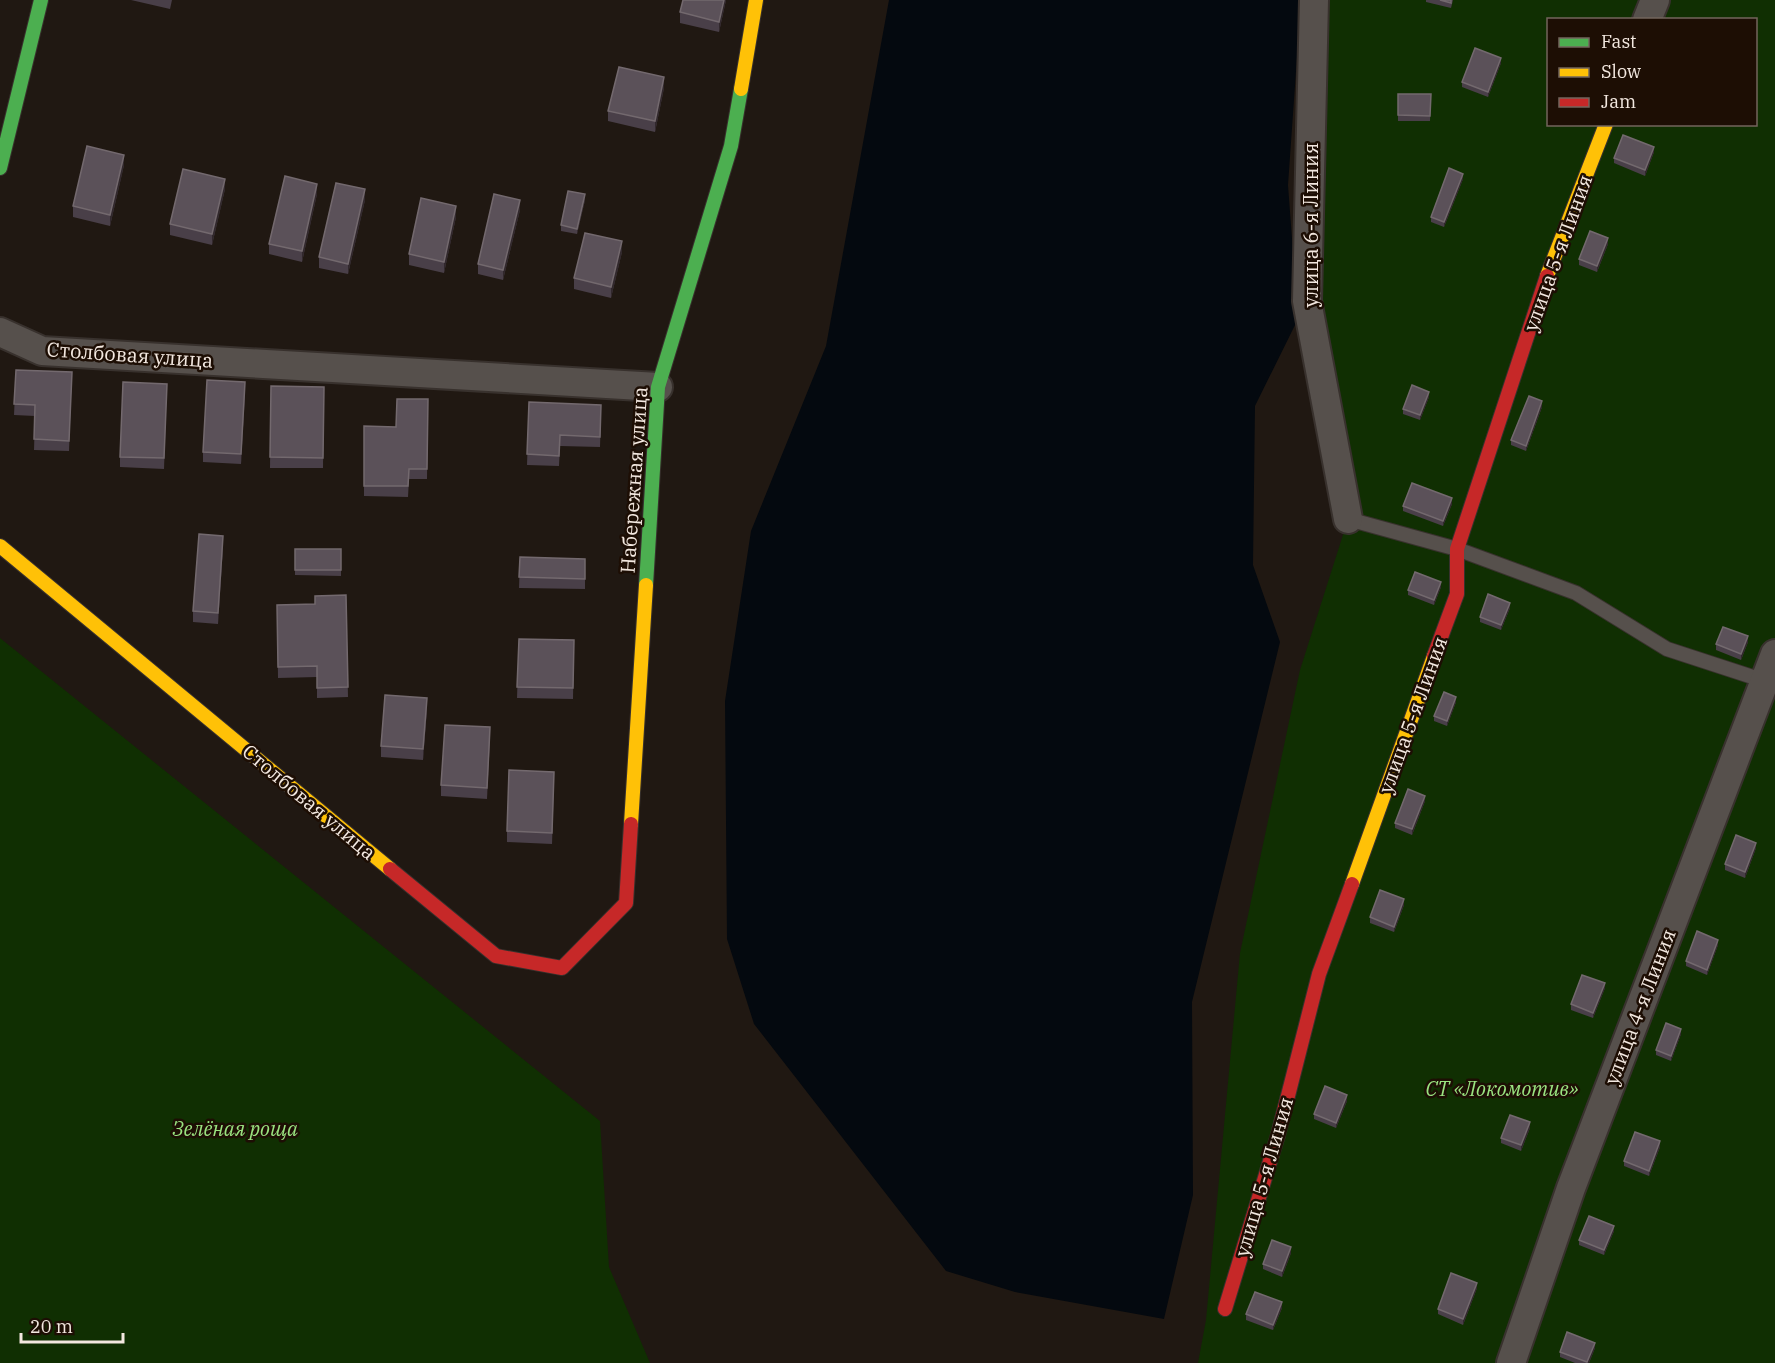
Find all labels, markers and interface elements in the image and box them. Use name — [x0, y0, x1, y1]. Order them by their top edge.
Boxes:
legend — [1547, 18, 1757, 126]
text: Fast — [1601, 30, 1636, 53]
text: Slow — [1601, 60, 1641, 83]
text: Jam — [1601, 90, 1636, 113]
street label: улица 6-я Линия — [1297, 143, 1324, 307]
street label: улица 5-я Линия — [1517, 171, 1598, 335]
street label: Столбовая улица — [46, 335, 214, 374]
street label: Набережная улица — [614, 386, 653, 574]
street label: улица 5-я Линия — [1372, 633, 1453, 797]
street label: Столбовая улица — [237, 738, 382, 866]
street label: улица 4-я Линия — [1597, 925, 1682, 1089]
park label: СТ «Локомотив» — [1425, 1075, 1579, 1102]
street label: улица 5-я Линия — [1228, 1094, 1299, 1260]
park label: Зелёная роща — [172, 1115, 298, 1142]
scale bar — [21, 1306, 123, 1344]
text: 20 m — [30, 1315, 73, 1338]

